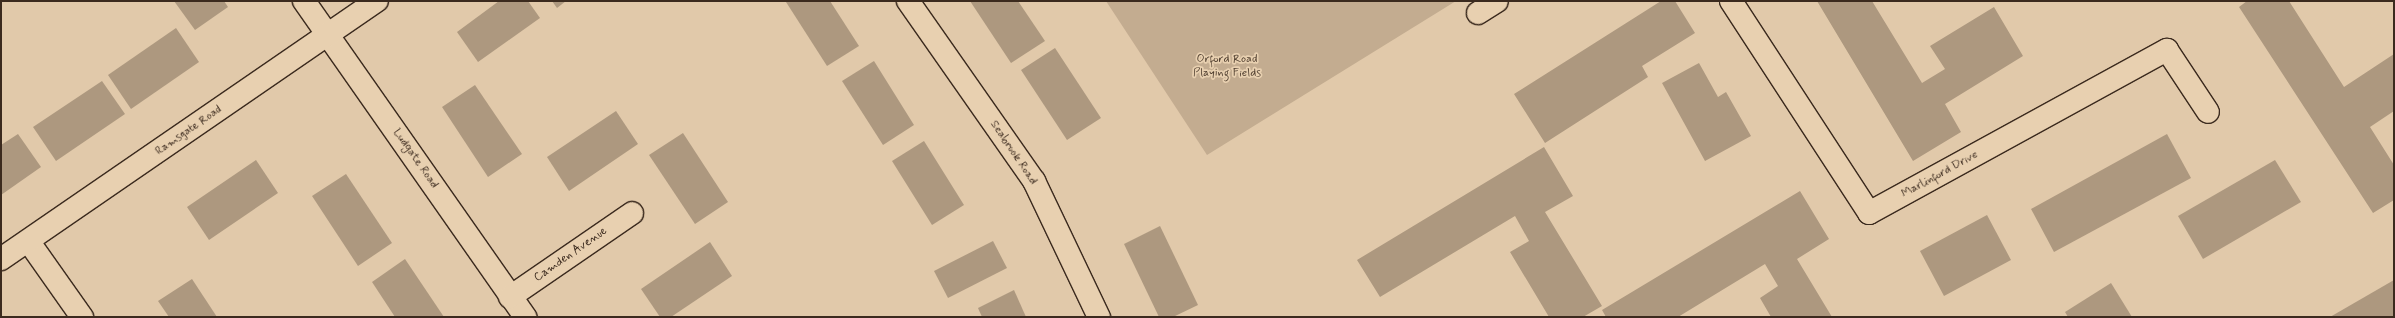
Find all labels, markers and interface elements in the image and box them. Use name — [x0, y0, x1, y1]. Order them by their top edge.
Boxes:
park label: Orford Road Playing Fields — [1193, 53, 1261, 81]
street label: Ramsgate Road — [153, 103, 225, 159]
street label: Seabrook Road — [986, 118, 1040, 188]
street label: Ludgate Road — [389, 126, 441, 192]
street label: Marlinford Drive — [1900, 148, 1980, 202]
street label: Camden Avenue — [532, 225, 610, 285]

